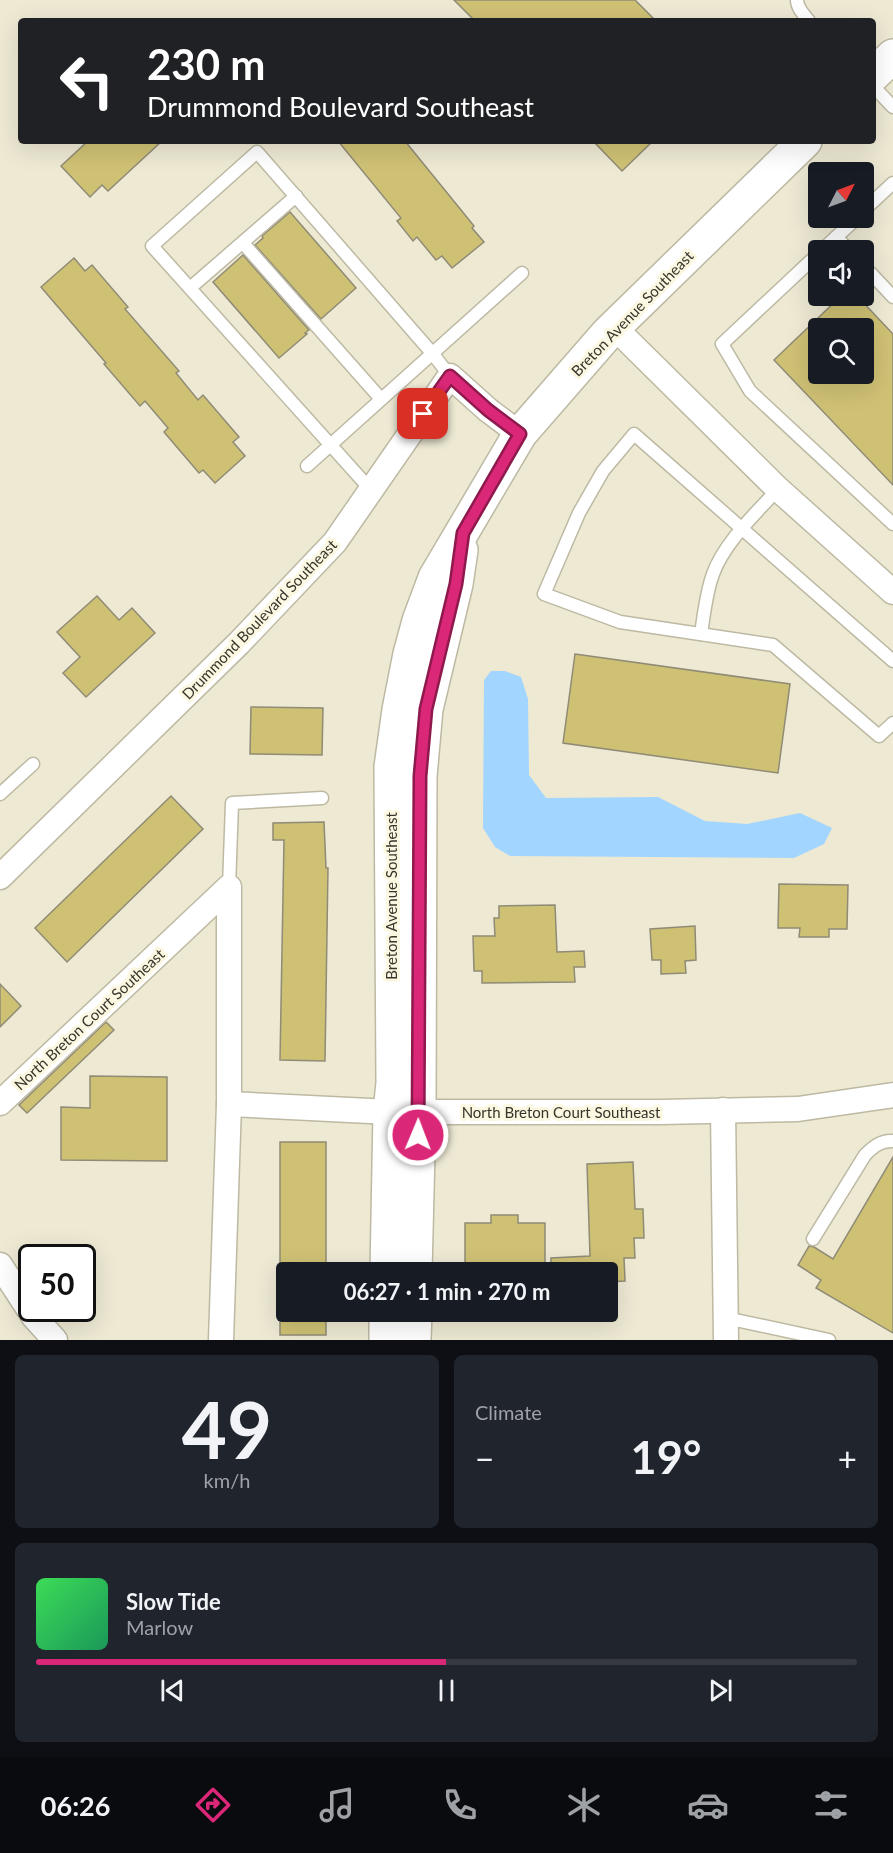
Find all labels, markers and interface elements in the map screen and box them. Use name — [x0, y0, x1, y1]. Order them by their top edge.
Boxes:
text: 230 m — [147, 39, 265, 89]
icon: left — [48, 42, 126, 120]
text: Drummond Boulevard Southeast — [147, 90, 534, 123]
north arrow — [808, 162, 874, 228]
map controls — [808, 162, 874, 384]
button: sound — [808, 240, 874, 306]
street label: Breton Avenue Southeast — [567, 246, 697, 380]
button: search — [808, 318, 874, 384]
pin — [397, 388, 448, 439]
icon: arrive — [406, 397, 439, 430]
street label: Drummond Boulevard Southeast — [178, 535, 341, 703]
street label: Breton Avenue Southeast — [382, 812, 400, 980]
street label: North Breton Court Southeast — [10, 944, 168, 1093]
position arrow — [386, 1103, 450, 1167]
street label: North Breton Court Southeast — [462, 1103, 661, 1121]
speed limit sign: 50 — [18, 1244, 96, 1322]
text: 06:27 · 1 min · 270 m — [344, 1278, 550, 1305]
text: 49 — [182, 1382, 272, 1476]
text: Climate — [475, 1400, 542, 1424]
text: 19° — [631, 1430, 701, 1484]
text: − — [475, 1438, 494, 1478]
text: + — [838, 1438, 857, 1478]
text: km/h — [204, 1468, 250, 1492]
text: Slow Tide — [126, 1588, 221, 1615]
text: Marlow — [126, 1615, 193, 1639]
icon: previous — [156, 1674, 189, 1707]
icon: pause — [430, 1674, 463, 1707]
icon: next — [704, 1674, 737, 1707]
icon: directions — [192, 1784, 234, 1826]
icon: music — [316, 1784, 358, 1826]
icon: phone — [439, 1784, 481, 1826]
icon: climate — [563, 1784, 605, 1826]
icon: car — [687, 1784, 729, 1826]
icon: filters — [810, 1784, 852, 1826]
text: 06:26 — [41, 1789, 110, 1822]

